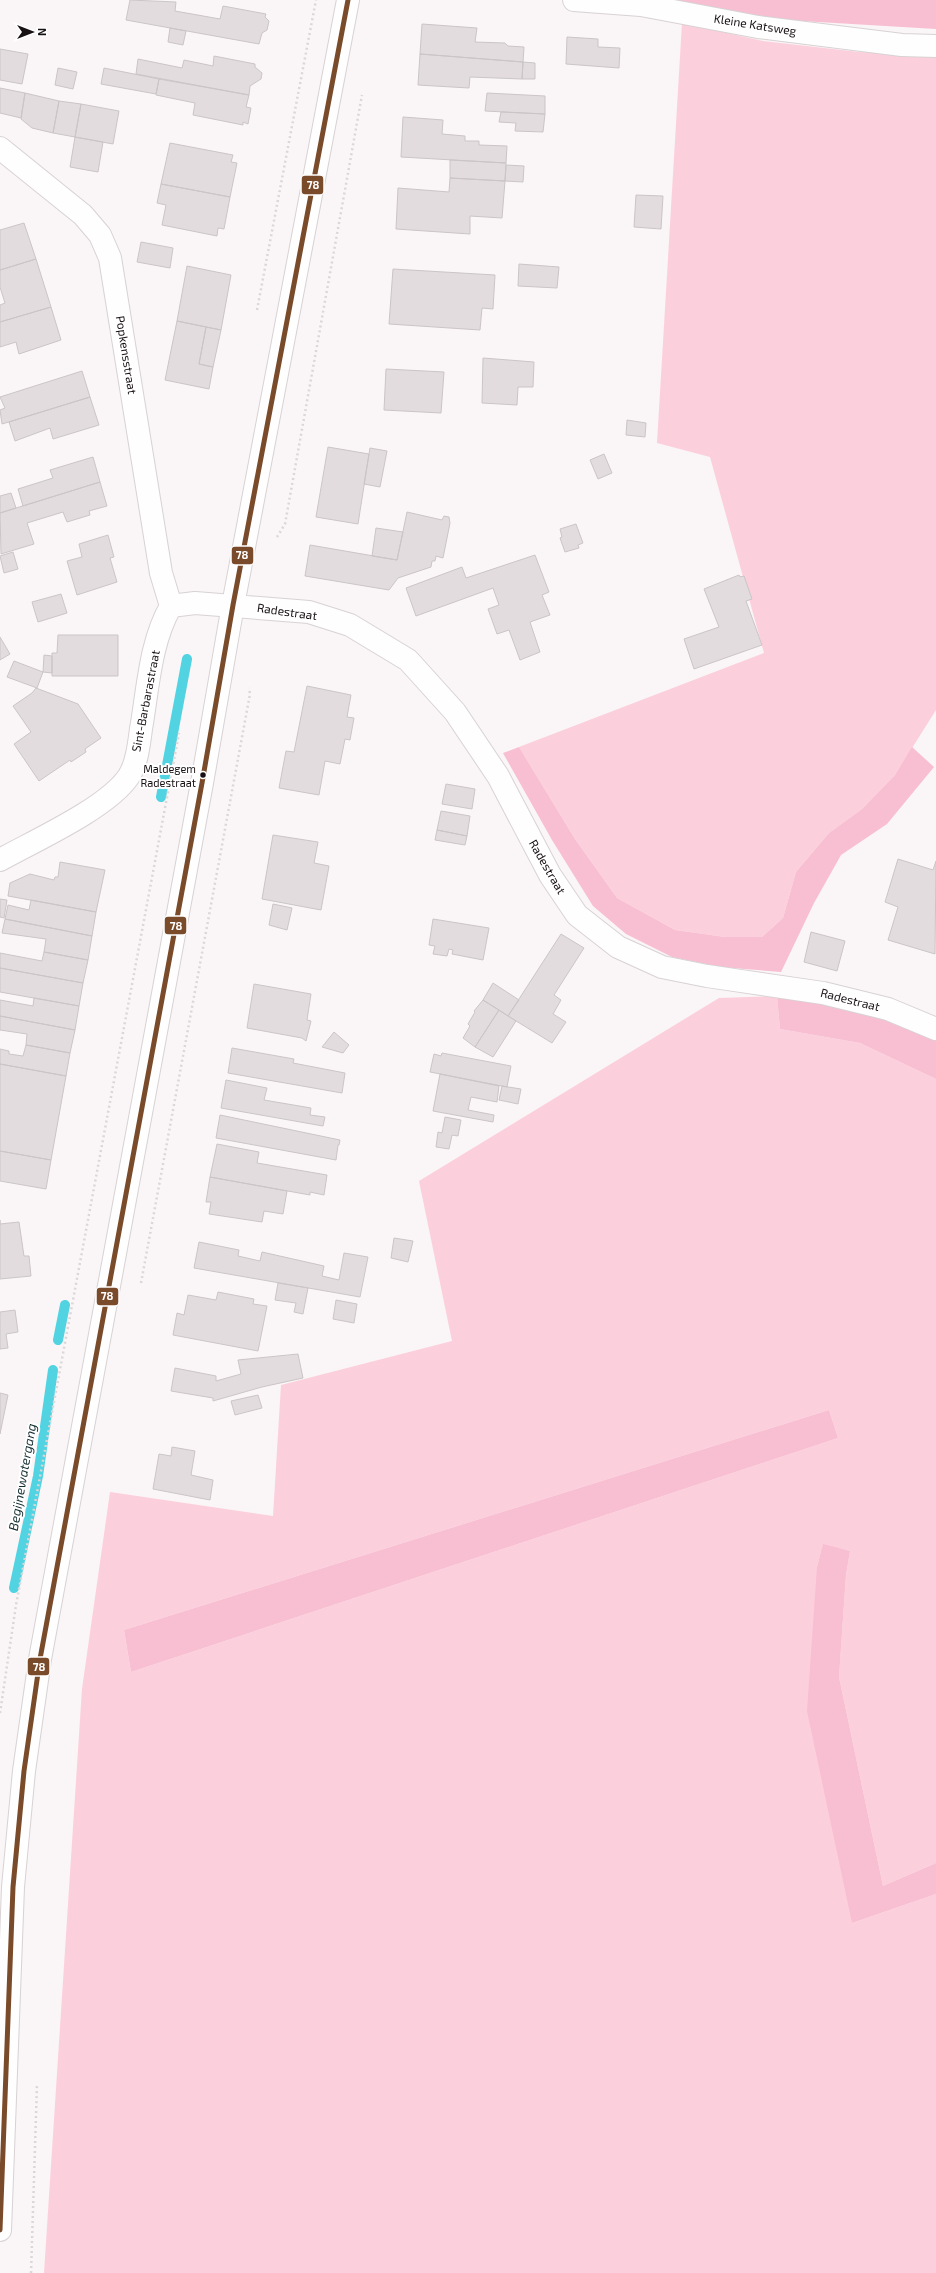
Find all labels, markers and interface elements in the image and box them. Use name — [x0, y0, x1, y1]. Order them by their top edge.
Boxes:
street label: Kleine Katsweg — [713, 11, 798, 38]
north arrow — [12, 12, 52, 52]
text: N — [36, 28, 49, 36]
line badge: 78 — [301, 175, 324, 195]
text: 78 — [307, 178, 319, 191]
street label: Popkensstraat — [114, 315, 140, 396]
line badge: 78 — [231, 546, 254, 565]
text: 78 — [236, 548, 248, 561]
street label: Radestraat — [256, 600, 319, 622]
street label: Sint-Barbarastraat — [128, 648, 162, 753]
place label: Maldegem Radestraat — [140, 762, 196, 789]
marker: Maldegem Radestraat — [198, 770, 208, 780]
street label: Radestraat — [527, 837, 569, 897]
line badge: 78 — [164, 916, 187, 935]
text: 78 — [170, 919, 182, 932]
street label: Radestraat — [819, 985, 882, 1013]
line badge: 78 — [96, 1287, 119, 1306]
text: 78 — [101, 1289, 113, 1302]
water label: Begijnewatergang — [5, 1422, 39, 1532]
line badge: 78 — [27, 1657, 50, 1676]
text: 78 — [33, 1660, 45, 1673]

